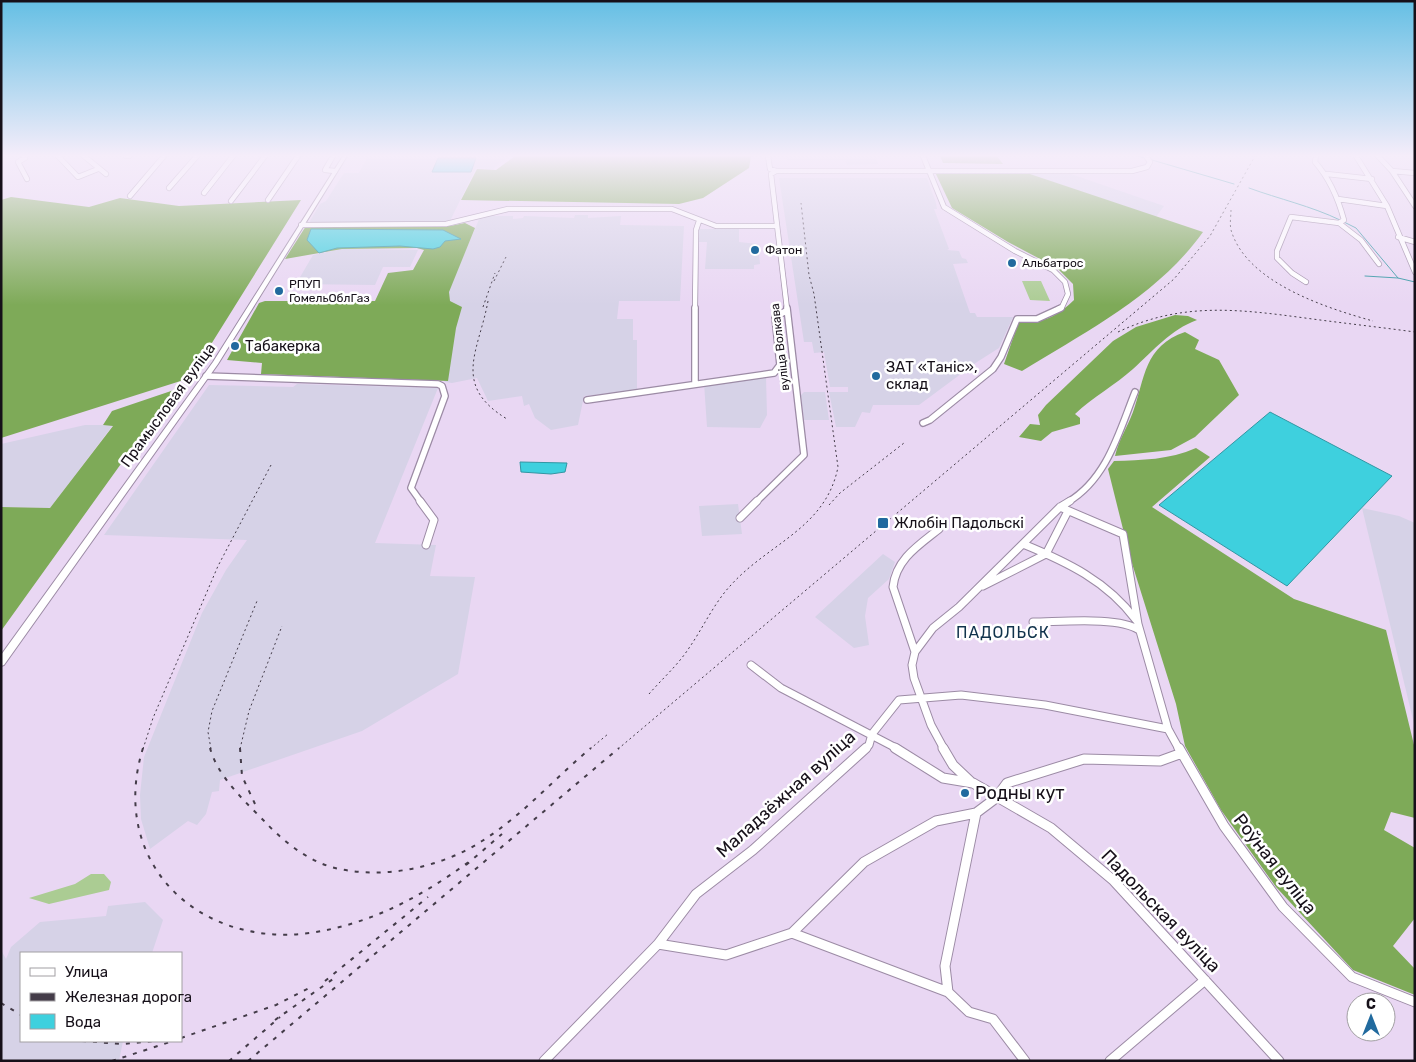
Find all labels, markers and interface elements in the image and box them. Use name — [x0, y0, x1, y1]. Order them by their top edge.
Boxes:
place label: Фатон — [765, 243, 802, 257]
marker: Фатон — [749, 244, 761, 256]
place label: Альбатрос — [1022, 256, 1084, 270]
marker: Альбатрос — [1006, 257, 1018, 269]
place label: РПУП ГомельОблГаз — [289, 277, 370, 305]
marker: РПУП ГомельОблГаз — [273, 285, 285, 297]
street label: вуліца Волкава — [768, 302, 792, 392]
place label: Табакерка — [245, 337, 320, 355]
street label: Прамысловая вуліца — [117, 339, 219, 471]
marker: Табакерка — [229, 340, 241, 352]
place label: ЗАТ «Таніс», склад — [886, 358, 978, 393]
marker: ЗАТ «Таніс», склад — [870, 370, 882, 382]
place label: Жлобін Падольскі — [894, 514, 1024, 532]
marker: Жлобін Падольскі — [876, 516, 890, 530]
district label: ПАДОЛЬСК — [956, 623, 1050, 642]
street label: Маладзёжная вуліца — [712, 726, 860, 862]
place label: Родны кут — [975, 782, 1065, 804]
marker: Родны кут — [959, 787, 971, 799]
street label: Роўная вуліца — [1229, 809, 1321, 919]
street label: Падольская вуліца — [1097, 845, 1225, 977]
legend — [20, 952, 182, 1042]
text: Улица — [65, 963, 108, 981]
text: Железная дорога — [65, 988, 192, 1006]
north arrow — [1346, 992, 1396, 1042]
text: С — [1366, 996, 1376, 1013]
text: Вода — [65, 1013, 101, 1031]

